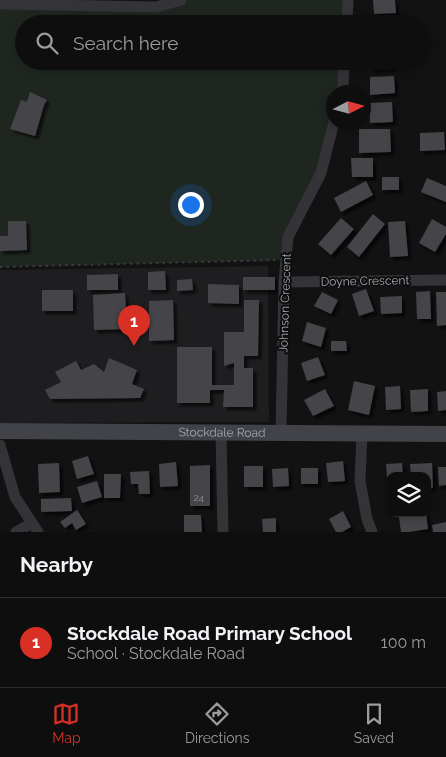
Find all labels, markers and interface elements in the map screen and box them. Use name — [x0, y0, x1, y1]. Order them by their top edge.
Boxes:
search box — [15, 15, 431, 70]
icon: search — [33, 29, 61, 57]
text: Search here — [73, 32, 179, 54]
north arrow — [326, 85, 371, 130]
your location — [178, 192, 204, 218]
street label: Johnson Crescent — [276, 253, 294, 353]
street label: Doyne Crescent — [321, 273, 409, 289]
pin: 1 — [118, 305, 150, 346]
street label: Stockdale Road — [178, 425, 266, 440]
map controls — [386, 472, 431, 517]
button: layers — [386, 472, 431, 517]
house number: 24 — [194, 492, 205, 503]
text: Nearby — [20, 552, 93, 577]
text: Stockdale Road Primary School — [67, 622, 352, 644]
text: 1 — [32, 633, 40, 652]
text: 100 m — [381, 633, 426, 652]
text: School · Stockdale Road — [67, 644, 245, 663]
tab: Map — [52, 700, 81, 746]
tab: Directions — [185, 700, 250, 746]
tab: Saved — [354, 700, 394, 746]

